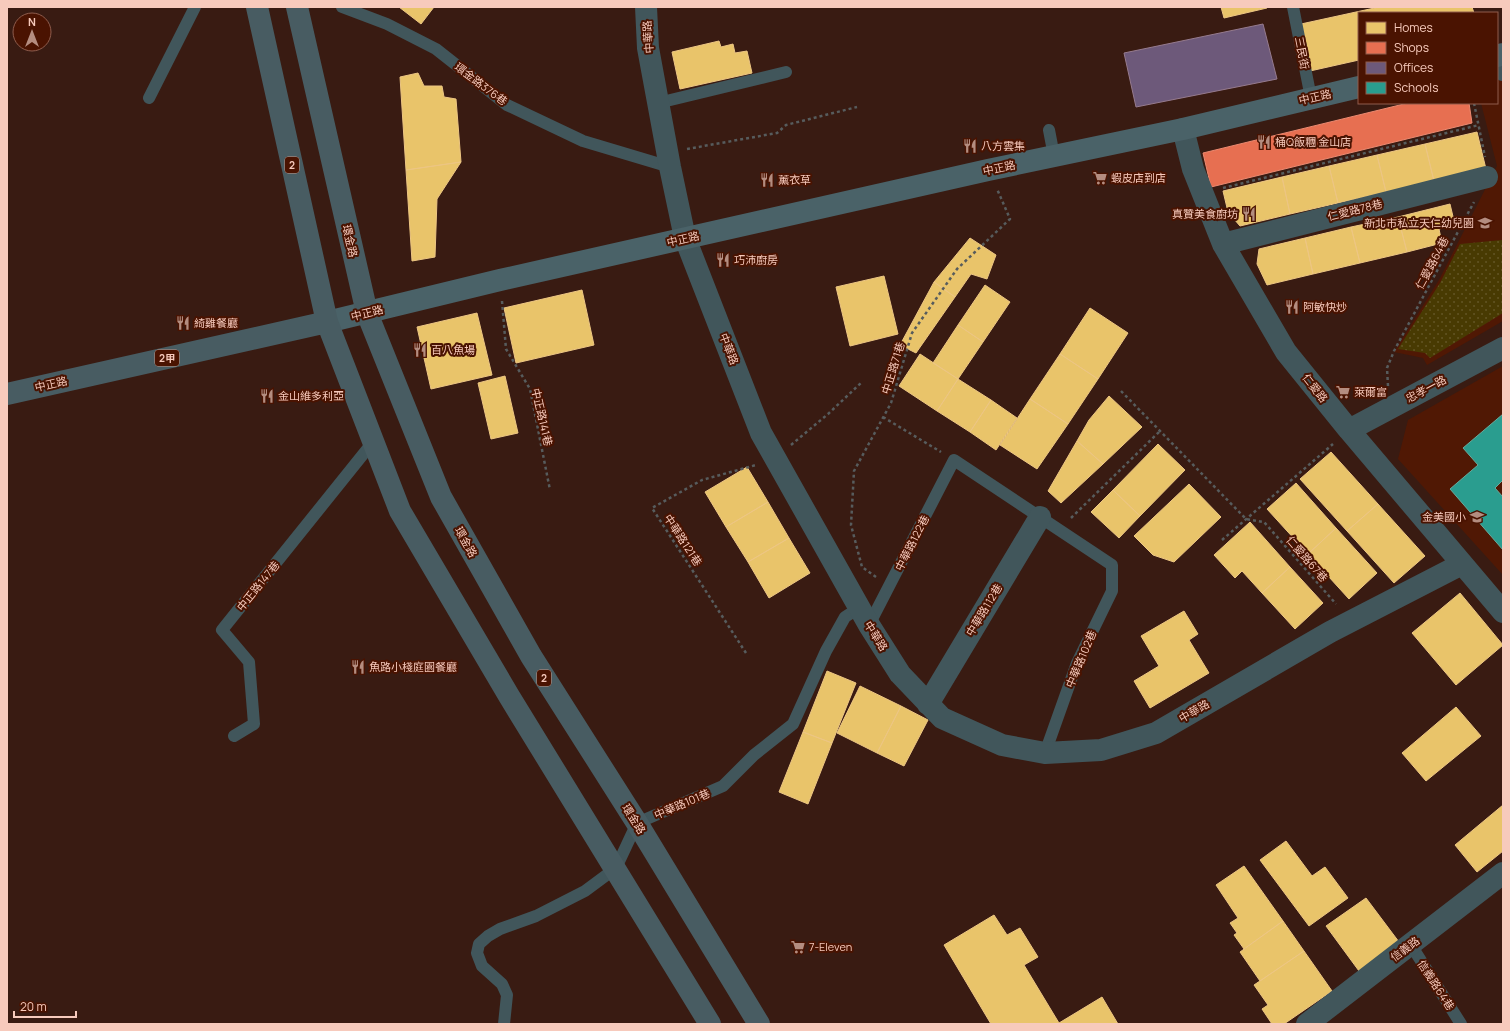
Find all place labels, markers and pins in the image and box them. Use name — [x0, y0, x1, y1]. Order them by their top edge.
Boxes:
restaurant icon: 桶Q飯糰 金山店 — [1256, 134, 1272, 150]
place label: 桶Q飯糰 金山店 — [1275, 134, 1351, 149]
restaurant icon: 八方雲集 — [962, 138, 978, 154]
place label: 八方雲集 — [981, 138, 1025, 153]
supermarket icon: 蝦皮店到店 — [1092, 170, 1108, 186]
place label: 蝦皮店到店 — [1111, 170, 1166, 185]
restaurant icon: 薰衣草 — [759, 172, 775, 188]
place label: 薰衣草 — [778, 172, 811, 187]
place label: 真贊美食廚坊 — [1172, 206, 1238, 221]
restaurant icon: 真贊美食廚坊 — [1241, 206, 1257, 222]
place label: 新北市私立天仁幼兒園 — [1364, 215, 1474, 230]
school or university icon: 新北市私立天仁幼兒園 — [1477, 215, 1493, 231]
restaurant icon: 巧沛廚房 — [715, 252, 731, 268]
place label: 巧沛廚房 — [734, 252, 778, 267]
restaurant icon: 阿敏快炒 — [1284, 299, 1300, 315]
place label: 阿敏快炒 — [1303, 299, 1347, 314]
restaurant icon: 綺雞餐廳 — [175, 315, 191, 331]
place label: 綺雞餐廳 — [194, 315, 238, 330]
restaurant icon: 百八魚場 — [412, 342, 428, 358]
place label: 百八魚場 — [431, 342, 475, 357]
supermarket icon: 萊爾富 — [1335, 384, 1351, 400]
place label: 萊爾富 — [1354, 384, 1387, 399]
restaurant icon: 金山維多利亞 — [259, 388, 275, 404]
place label: 金山維多利亞 — [278, 388, 344, 403]
place label: 金美國小 — [1422, 509, 1466, 524]
school or university icon: 金美國小 — [1469, 509, 1485, 525]
restaurant icon: 魚路小棧庭園餐廳 — [350, 659, 366, 675]
place label: 魚路小棧庭園餐廳 — [369, 659, 457, 674]
supermarket icon: 7-Eleven — [790, 939, 806, 955]
place label: 7-Eleven — [809, 939, 852, 954]

